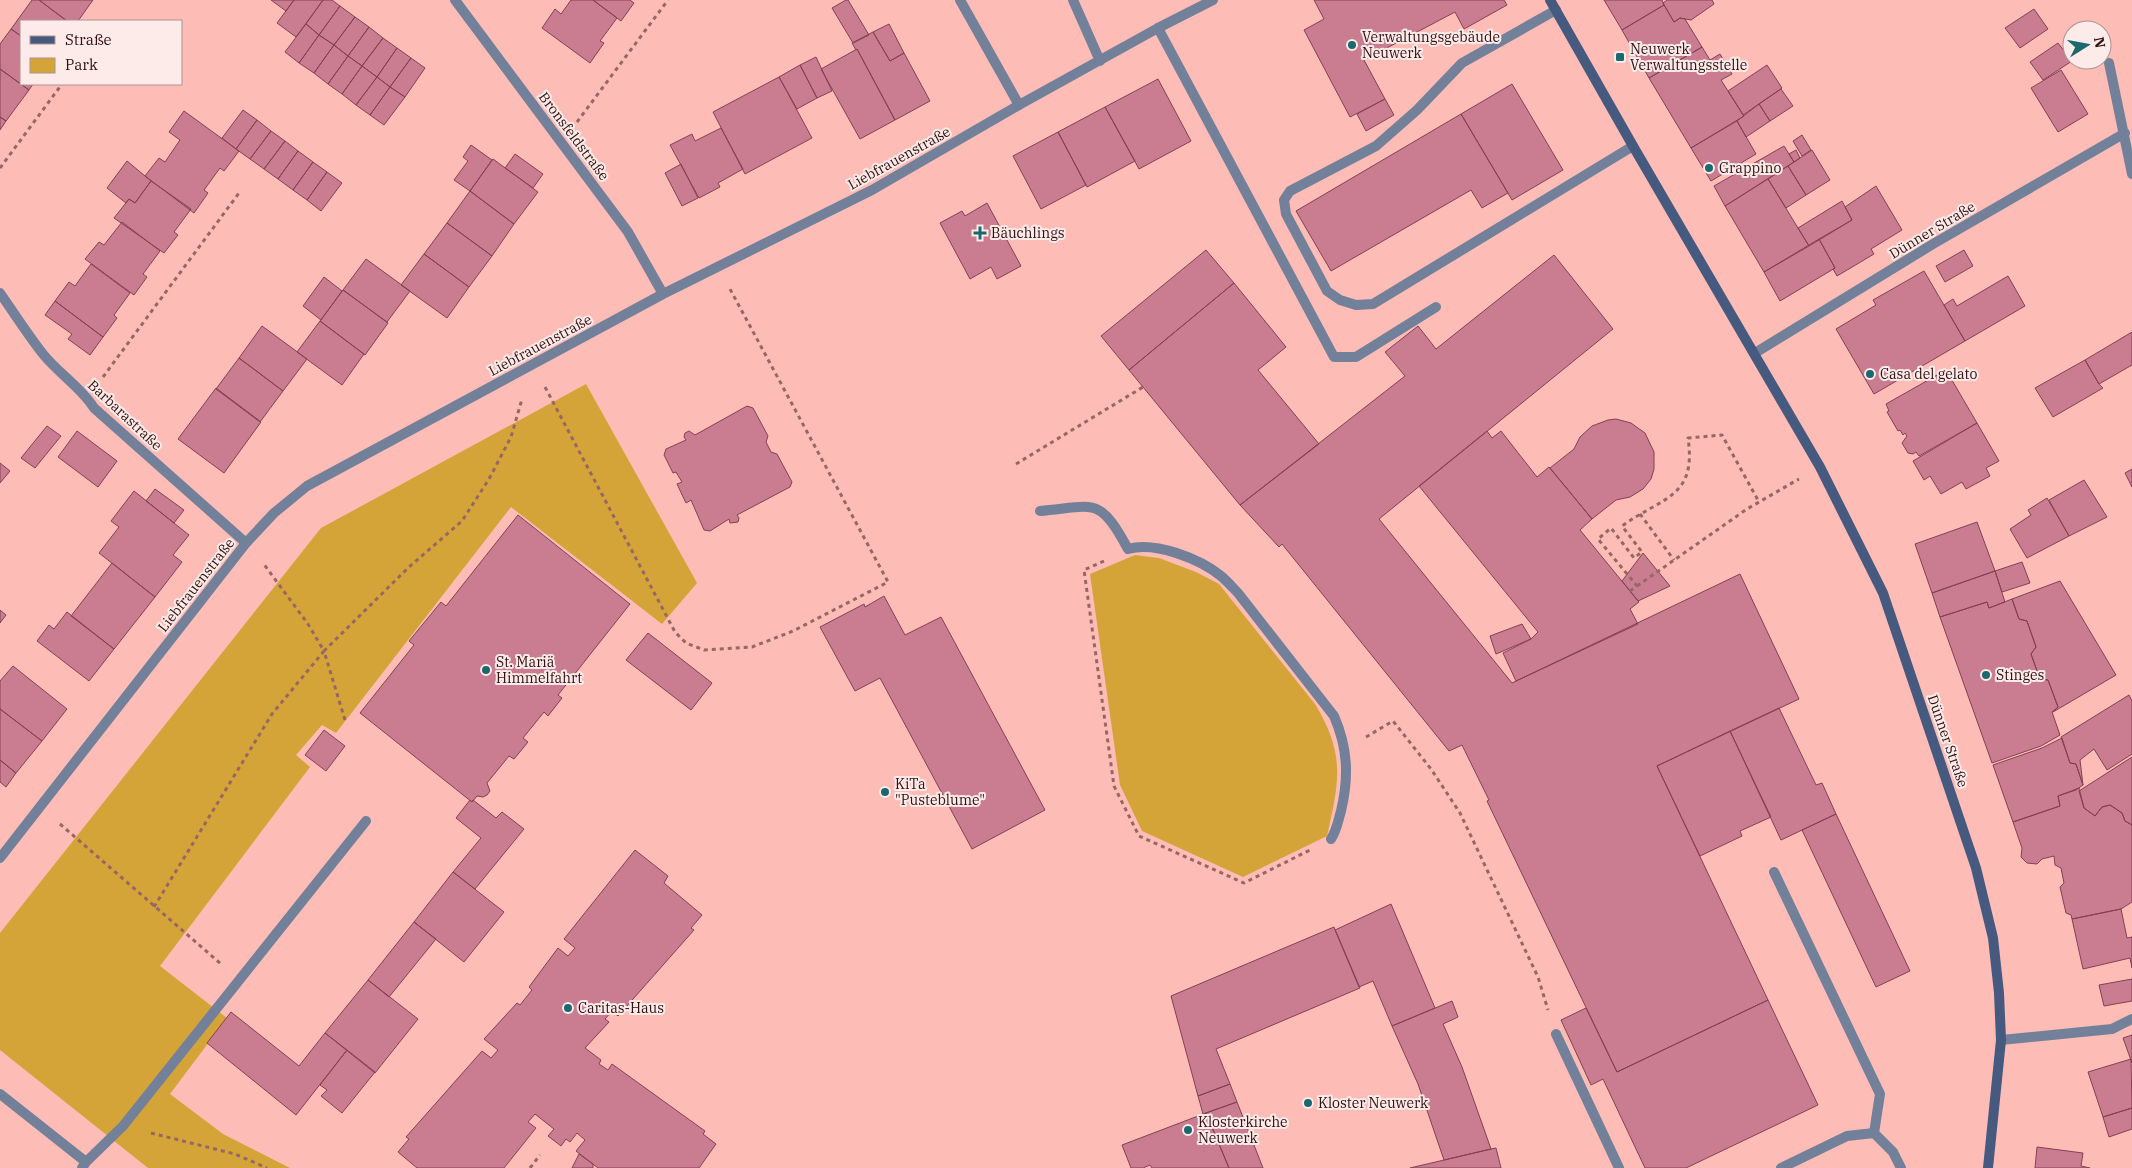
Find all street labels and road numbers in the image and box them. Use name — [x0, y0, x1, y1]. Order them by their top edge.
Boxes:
street label: Bronsfeldstraße — [535, 88, 613, 184]
street label: Liebfrauenstraße — [845, 122, 953, 194]
street label: Dünner Straße — [1886, 197, 1978, 263]
street label: Liebfrauenstraße — [485, 310, 595, 380]
street label: Barbarastraße — [84, 376, 166, 454]
street label: Liebfrauenstraße — [154, 534, 238, 636]
street label: Dünner Straße — [1924, 692, 1972, 790]

